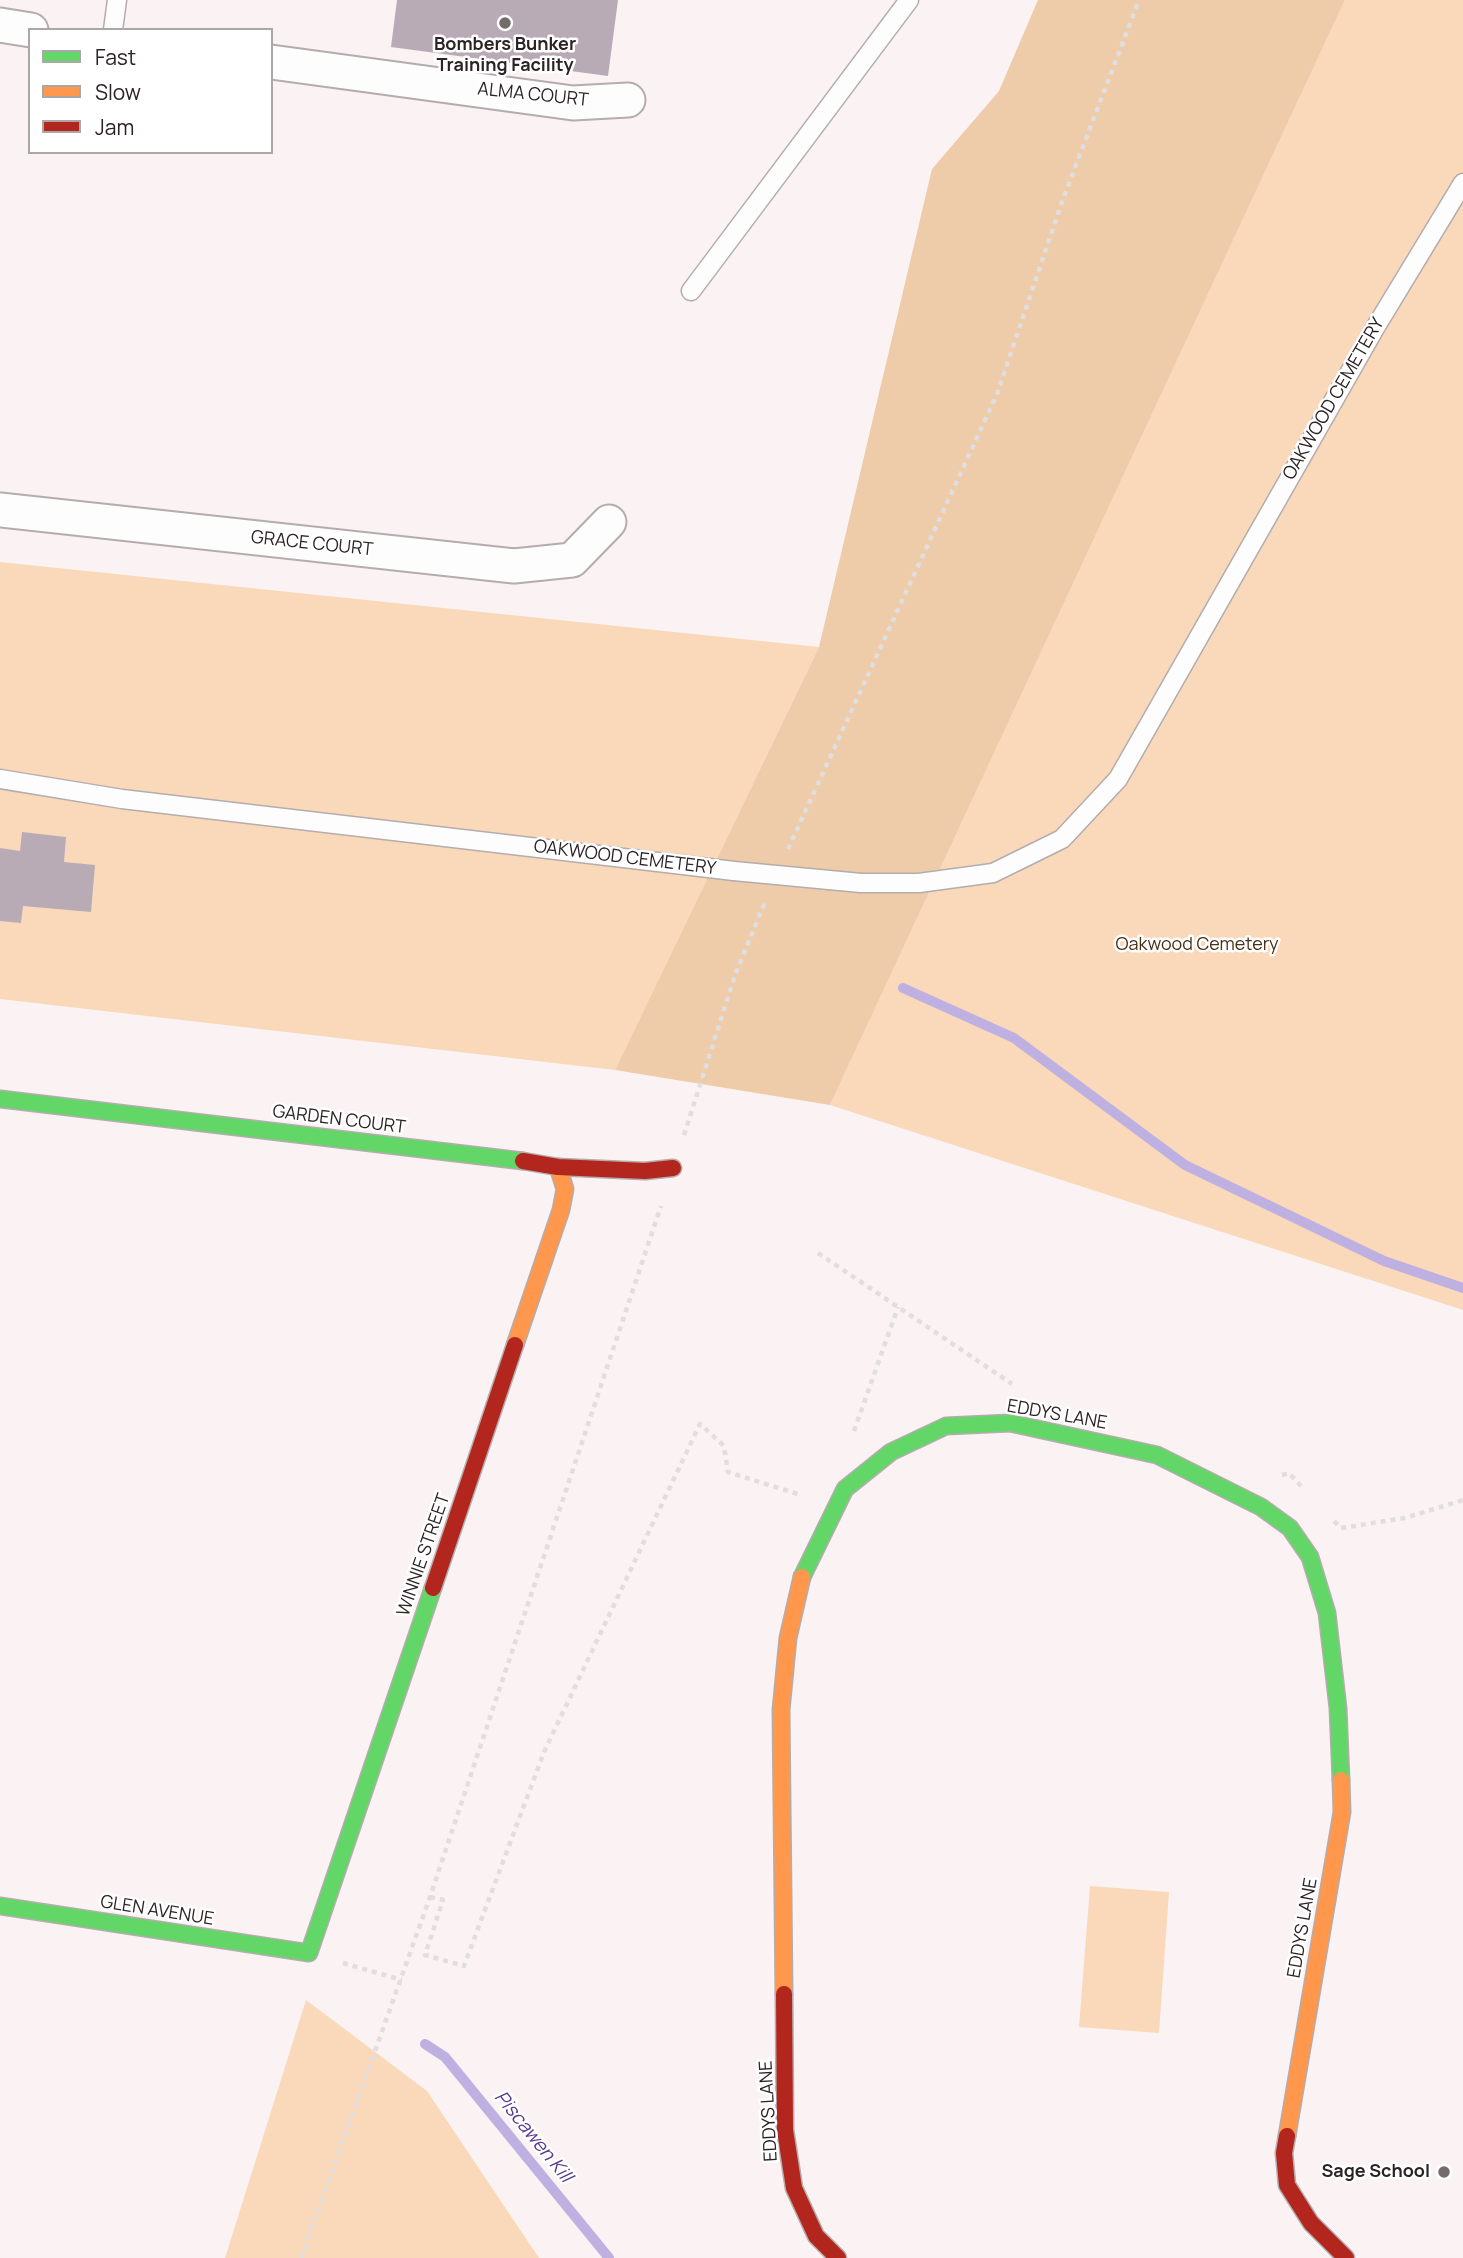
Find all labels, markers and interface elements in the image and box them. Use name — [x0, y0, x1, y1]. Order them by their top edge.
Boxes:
marker: Bombers Bunker Training Facility — [497, 15, 513, 31]
legend — [28, 28, 273, 154]
place label: Bombers Bunker Training Facility — [434, 34, 576, 76]
text: Fast — [95, 43, 136, 71]
text: Slow — [95, 78, 141, 106]
street label: ALMA COURT — [477, 78, 589, 112]
text: Jam — [95, 113, 134, 141]
street label: OAKWOOD CEMETERY — [1279, 314, 1389, 484]
street label: GRACE COURT — [250, 527, 374, 561]
street label: OAKWOOD CEMETERY — [533, 836, 717, 880]
park label: Oakwood Cemetery — [1115, 934, 1279, 956]
street label: GARDEN COURT — [271, 1101, 407, 1139]
street label: EDDYS LANE — [1005, 1396, 1109, 1434]
street label: WINNIE STREET — [393, 1491, 455, 1619]
street label: EDDYS LANE — [1284, 1876, 1322, 1980]
street label: GLEN AVENUE — [99, 1891, 215, 1931]
street label: EDDYS LANE — [756, 2060, 782, 2162]
water label: Piscawen Kill — [489, 2087, 577, 2187]
place label: Sage School — [1322, 2161, 1430, 2183]
marker: Sage School — [1436, 2164, 1452, 2180]

